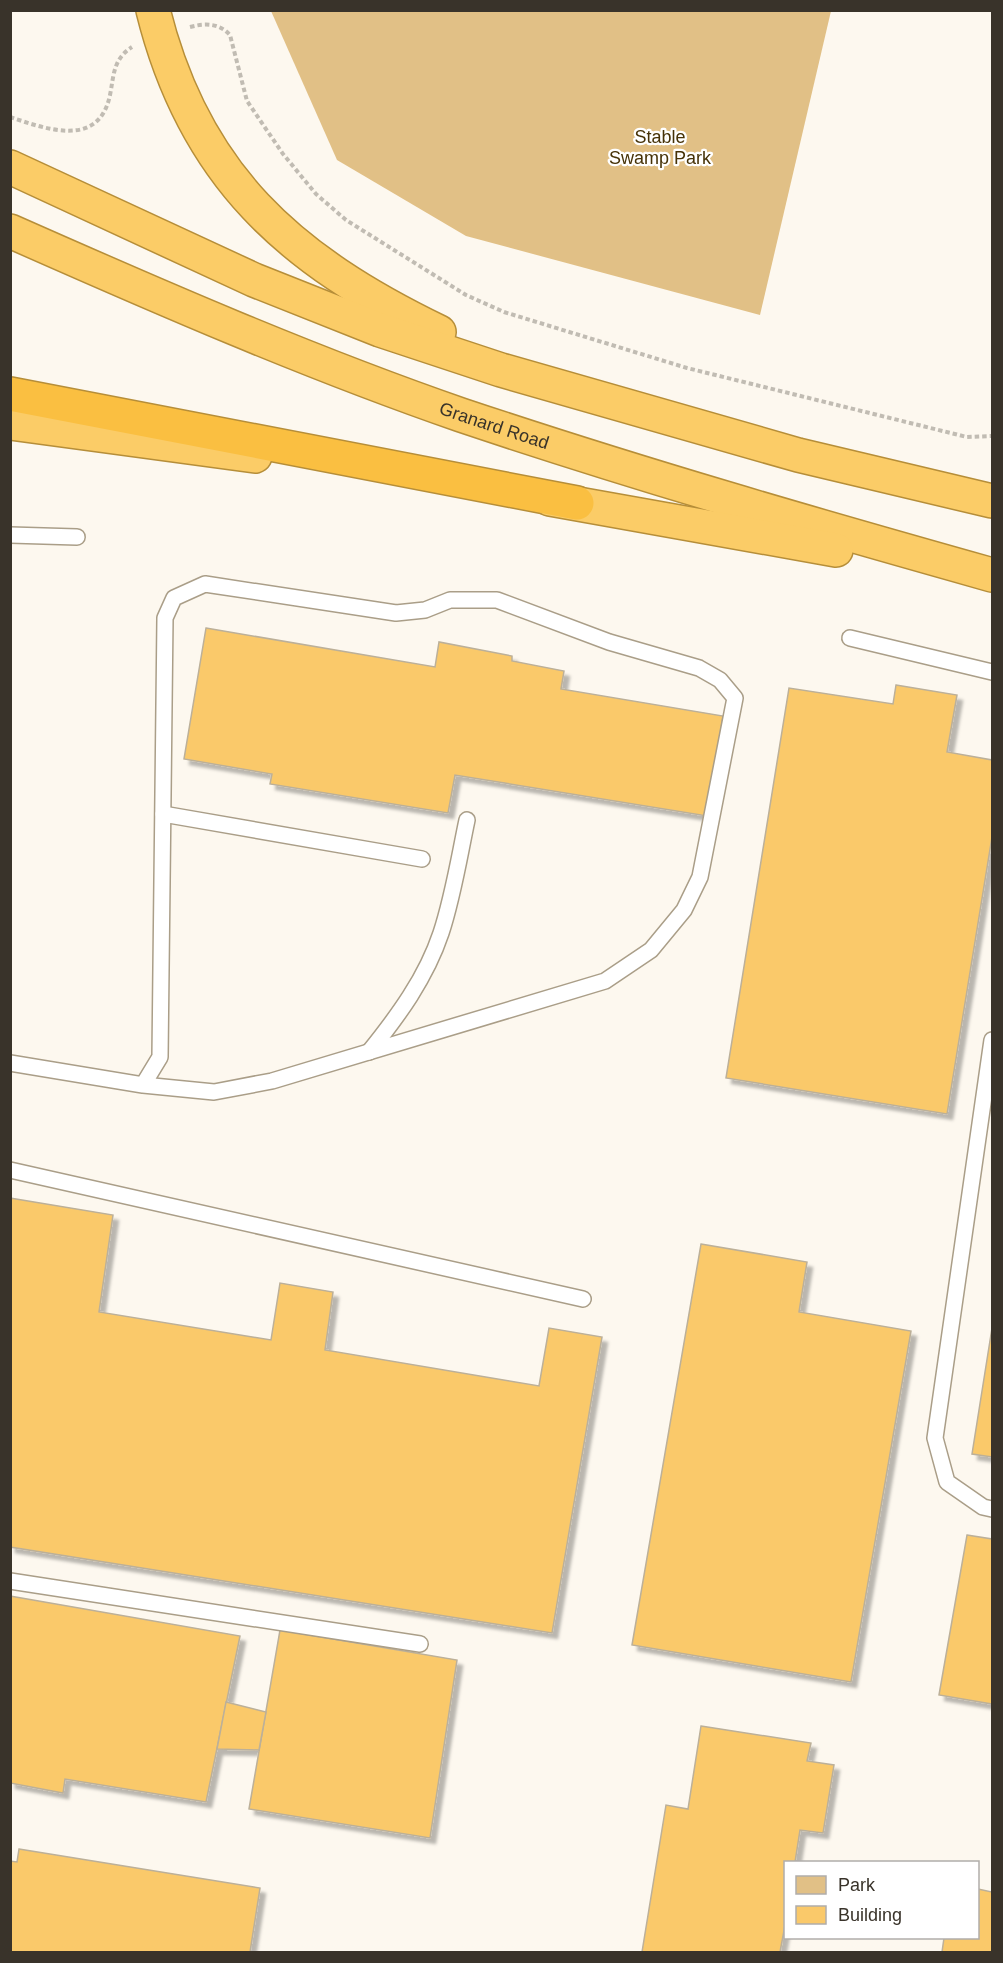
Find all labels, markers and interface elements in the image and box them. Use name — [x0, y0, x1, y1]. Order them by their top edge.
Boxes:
park label: Stable Swamp Park — [609, 127, 712, 168]
street label: Granard Road — [437, 398, 551, 453]
legend — [784, 1861, 979, 1939]
text: Park — [838, 1875, 876, 1895]
text: Building — [838, 1905, 902, 1925]

